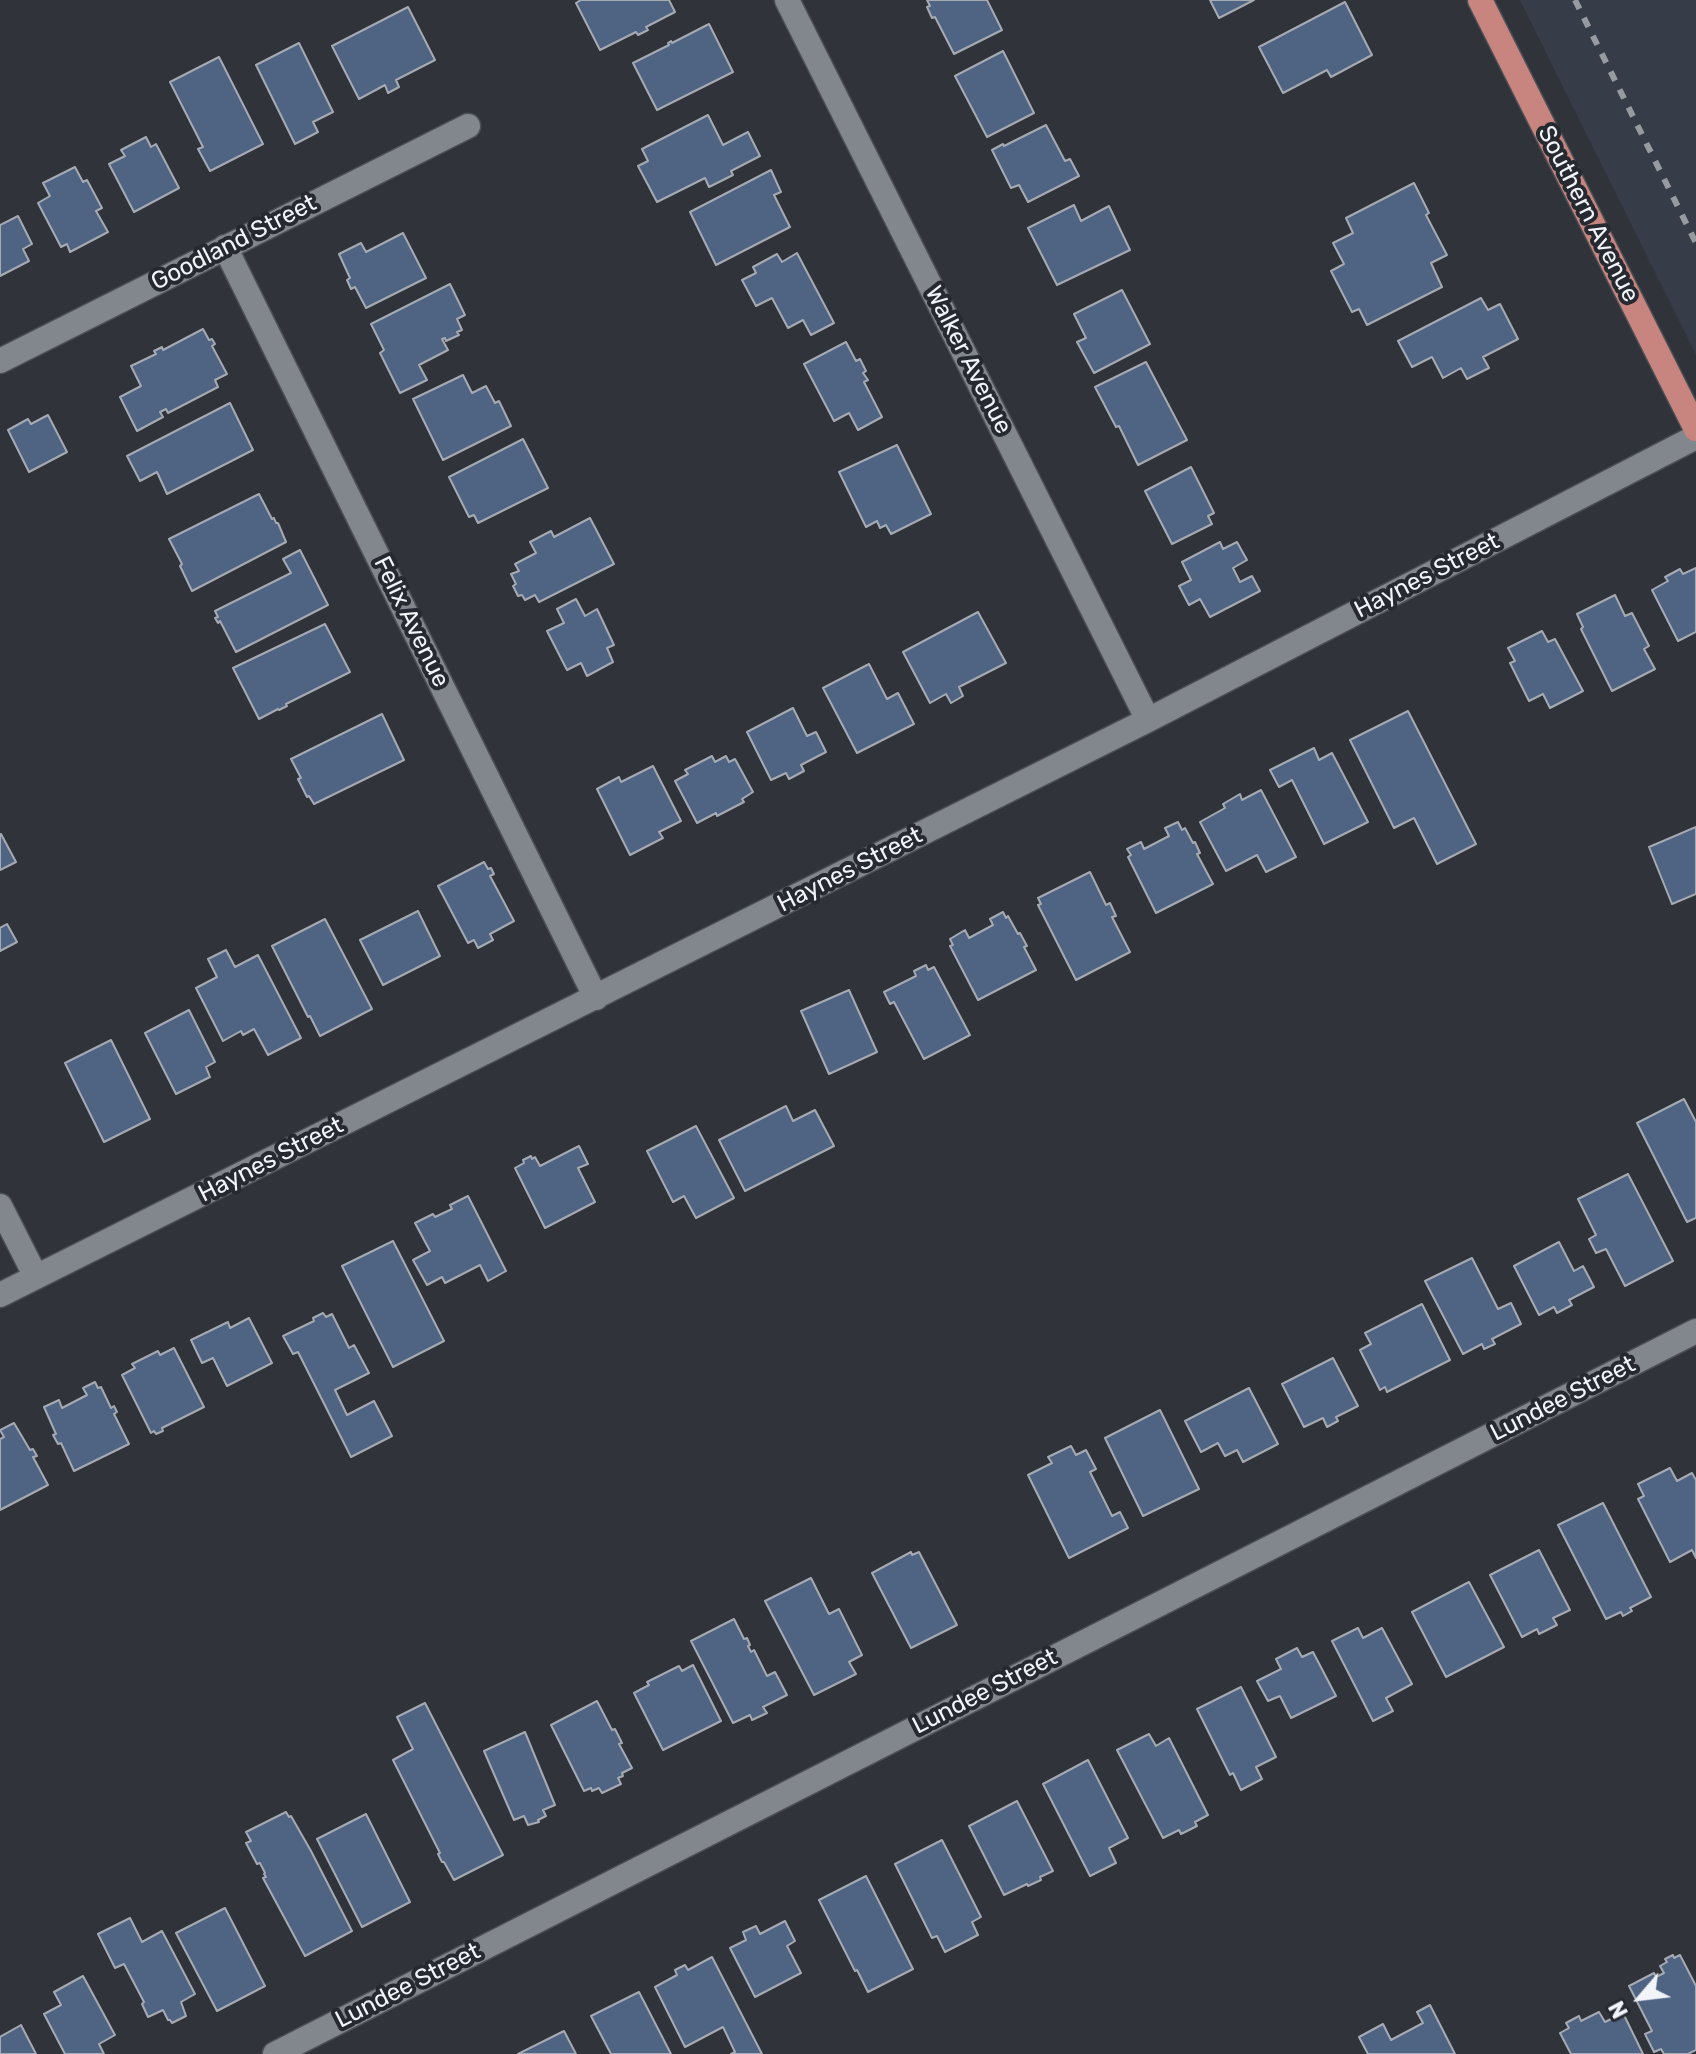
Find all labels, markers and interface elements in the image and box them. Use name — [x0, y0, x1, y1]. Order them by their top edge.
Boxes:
street label: Southern Avenue — [1531, 121, 1645, 307]
street label: Goodland Street — [147, 189, 321, 297]
street label: Walker Avenue — [918, 281, 1018, 439]
street label: Haynes Street — [1350, 527, 1504, 625]
street label: Felix Avenue — [367, 552, 455, 692]
street label: Haynes Street — [773, 821, 927, 919]
street label: Haynes Street — [194, 1111, 348, 1209]
street label: Lundee Street — [1486, 1350, 1640, 1448]
street label: Lundee Street — [908, 1643, 1062, 1741]
street label: Lundee Street — [331, 1937, 485, 2035]
north arrow — [1600, 1958, 1680, 2038]
text: N — [1603, 1996, 1634, 2023]

